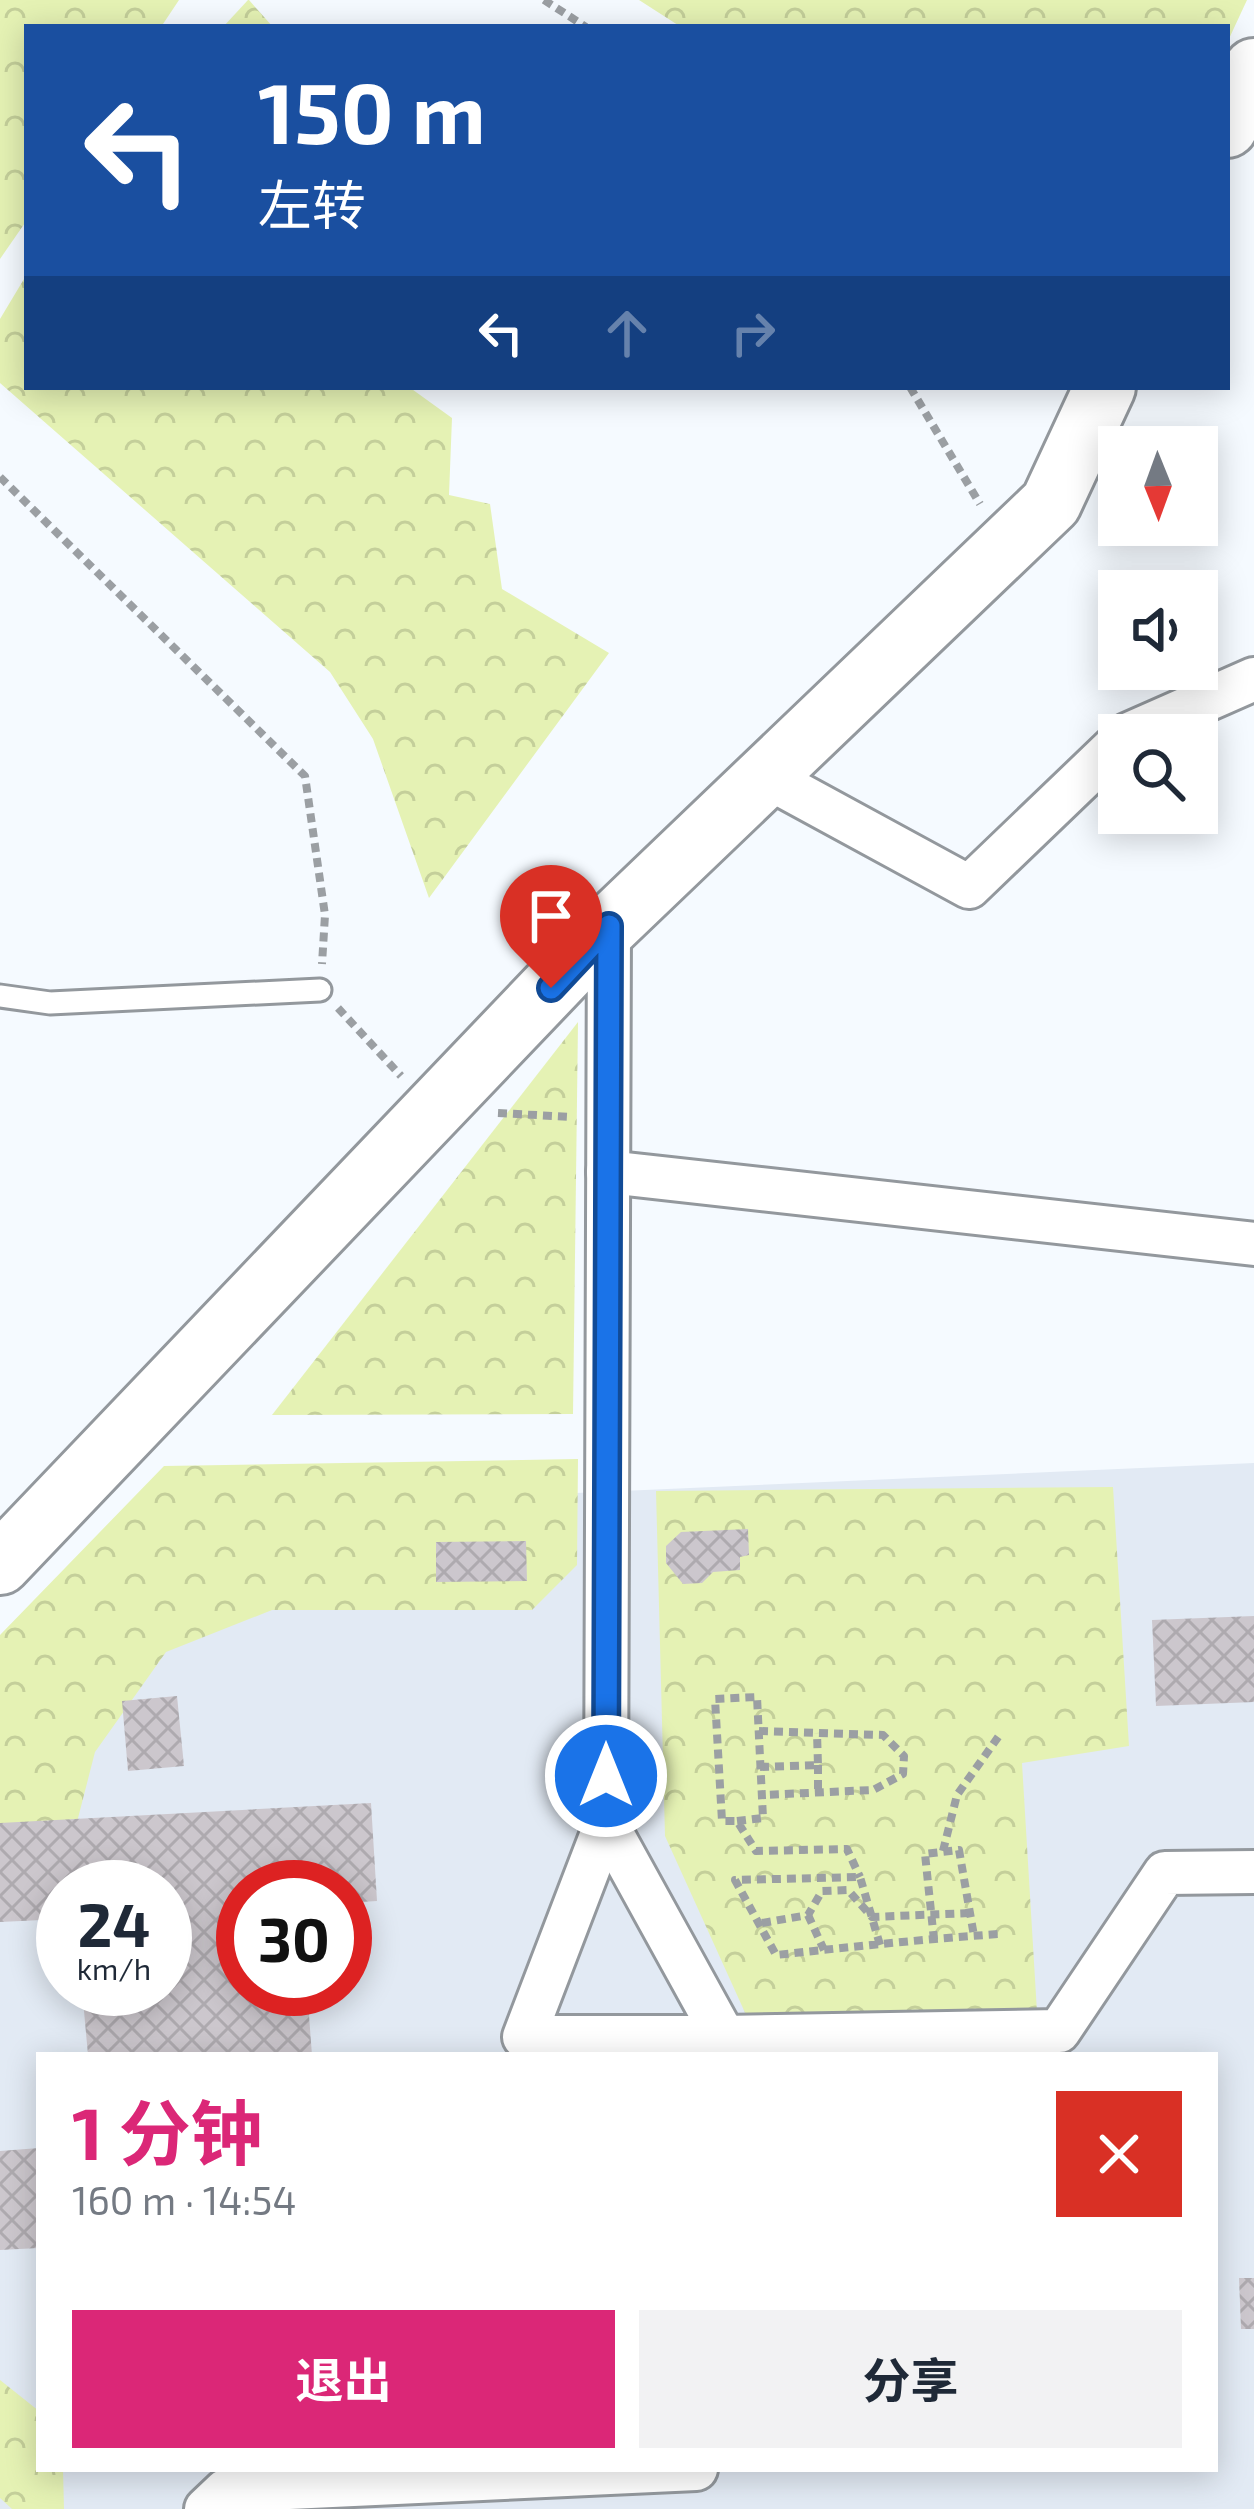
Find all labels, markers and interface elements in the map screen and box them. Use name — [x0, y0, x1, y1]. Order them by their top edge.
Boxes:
text: 150 m — [258, 60, 486, 161]
icon: left — [60, 72, 216, 228]
text: 左转 — [258, 171, 366, 236]
icon: left — [468, 300, 534, 366]
icon: ahead — [594, 300, 660, 366]
icon: right — [720, 300, 786, 366]
north arrow — [1098, 426, 1218, 546]
map controls — [1098, 426, 1218, 834]
button: sound — [1098, 570, 1218, 690]
button: search — [1098, 714, 1218, 834]
pin — [500, 865, 602, 988]
icon: arrive — [518, 883, 584, 949]
position arrow — [543, 1713, 669, 1839]
speed limit sign: 30 — [216, 1860, 372, 2016]
text: 24 — [77, 1887, 151, 1959]
text: km/h — [77, 1950, 151, 1986]
text: 1 分钟 — [72, 2088, 263, 2174]
button: close — [1056, 2091, 1182, 2217]
text: 160 m · 14:54 — [72, 2176, 296, 2223]
button: 退出 — [72, 2310, 615, 2448]
button: 分享 — [639, 2310, 1182, 2448]

